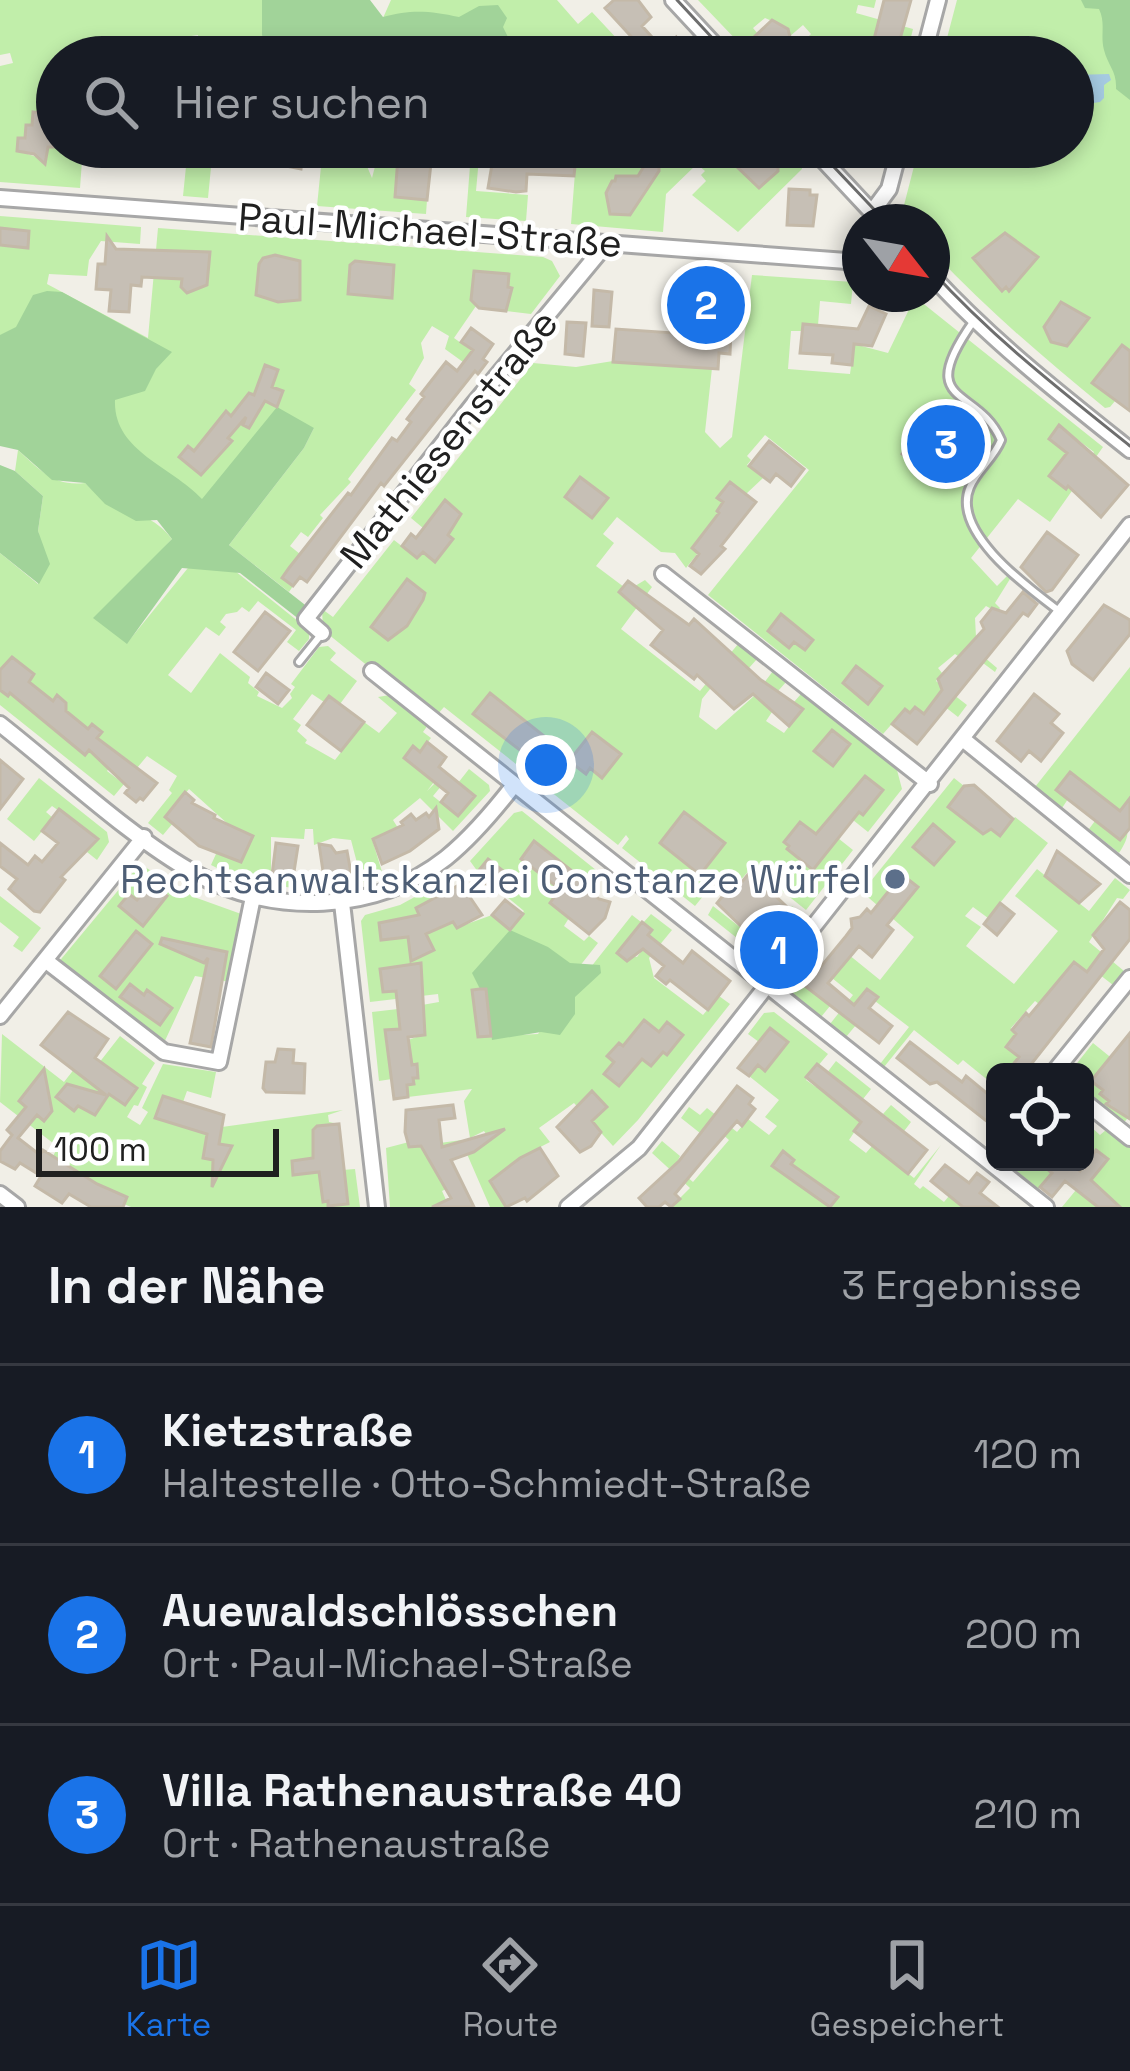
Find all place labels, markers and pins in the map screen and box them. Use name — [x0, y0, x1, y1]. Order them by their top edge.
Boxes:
pin: 2 — [667, 260, 745, 350]
pin: 3 — [907, 399, 985, 489]
place label: Rechtsanwaltskanzlei Constanze Würfel — [120, 855, 871, 904]
marker: Rechtsanwaltskanzlei Constanze Würfel — [882, 866, 908, 892]
pin: 1 — [740, 905, 818, 995]

